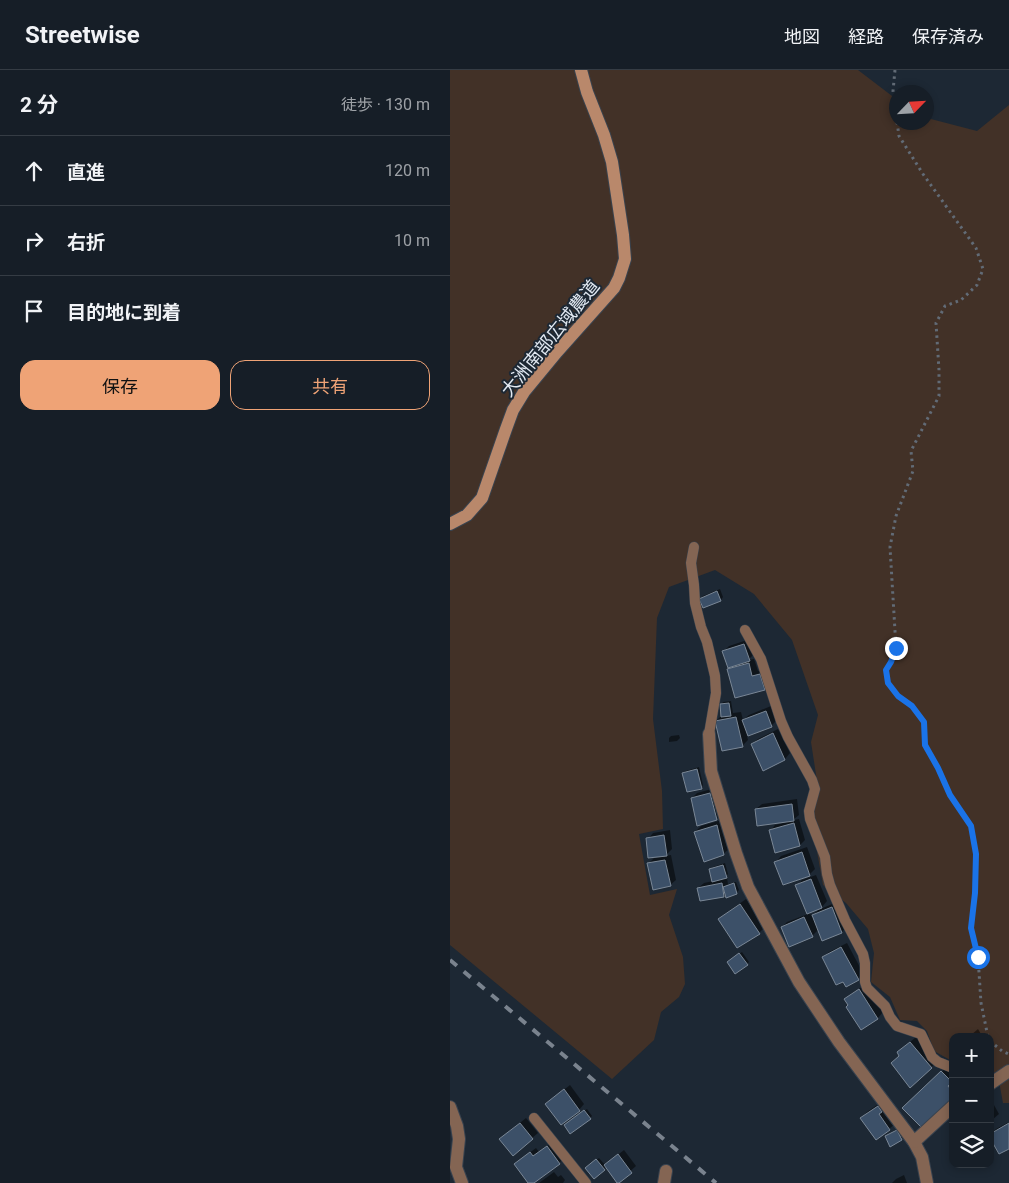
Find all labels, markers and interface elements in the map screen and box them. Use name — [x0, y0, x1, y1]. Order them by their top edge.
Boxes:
text: Streetwise — [25, 21, 140, 49]
text: 地図 — [784, 26, 820, 47]
text: 経路 — [848, 26, 884, 47]
text: 保存済み — [912, 26, 984, 47]
north arrow — [889, 85, 934, 130]
text: 2 分 — [20, 93, 58, 117]
text: 徒歩 · 130 m — [341, 95, 430, 114]
icon: ahead — [20, 157, 48, 185]
text: 直進 — [67, 161, 105, 184]
text: 120 m — [385, 161, 430, 180]
icon: right — [20, 227, 48, 255]
text: 右折 — [67, 231, 105, 254]
text: 10 m — [394, 231, 430, 250]
street label: 大洲南部広域農道 — [497, 275, 603, 401]
icon: arrive — [20, 297, 48, 325]
text: 目的地に到着 — [67, 301, 181, 324]
button: 保存 — [20, 360, 220, 410]
button: 共有 — [230, 360, 430, 410]
route end — [885, 637, 908, 660]
route start — [967, 946, 990, 969]
map controls — [949, 1033, 994, 1168]
button: + — [949, 1033, 994, 1078]
button: − — [949, 1078, 994, 1123]
button: layers — [949, 1123, 994, 1168]

